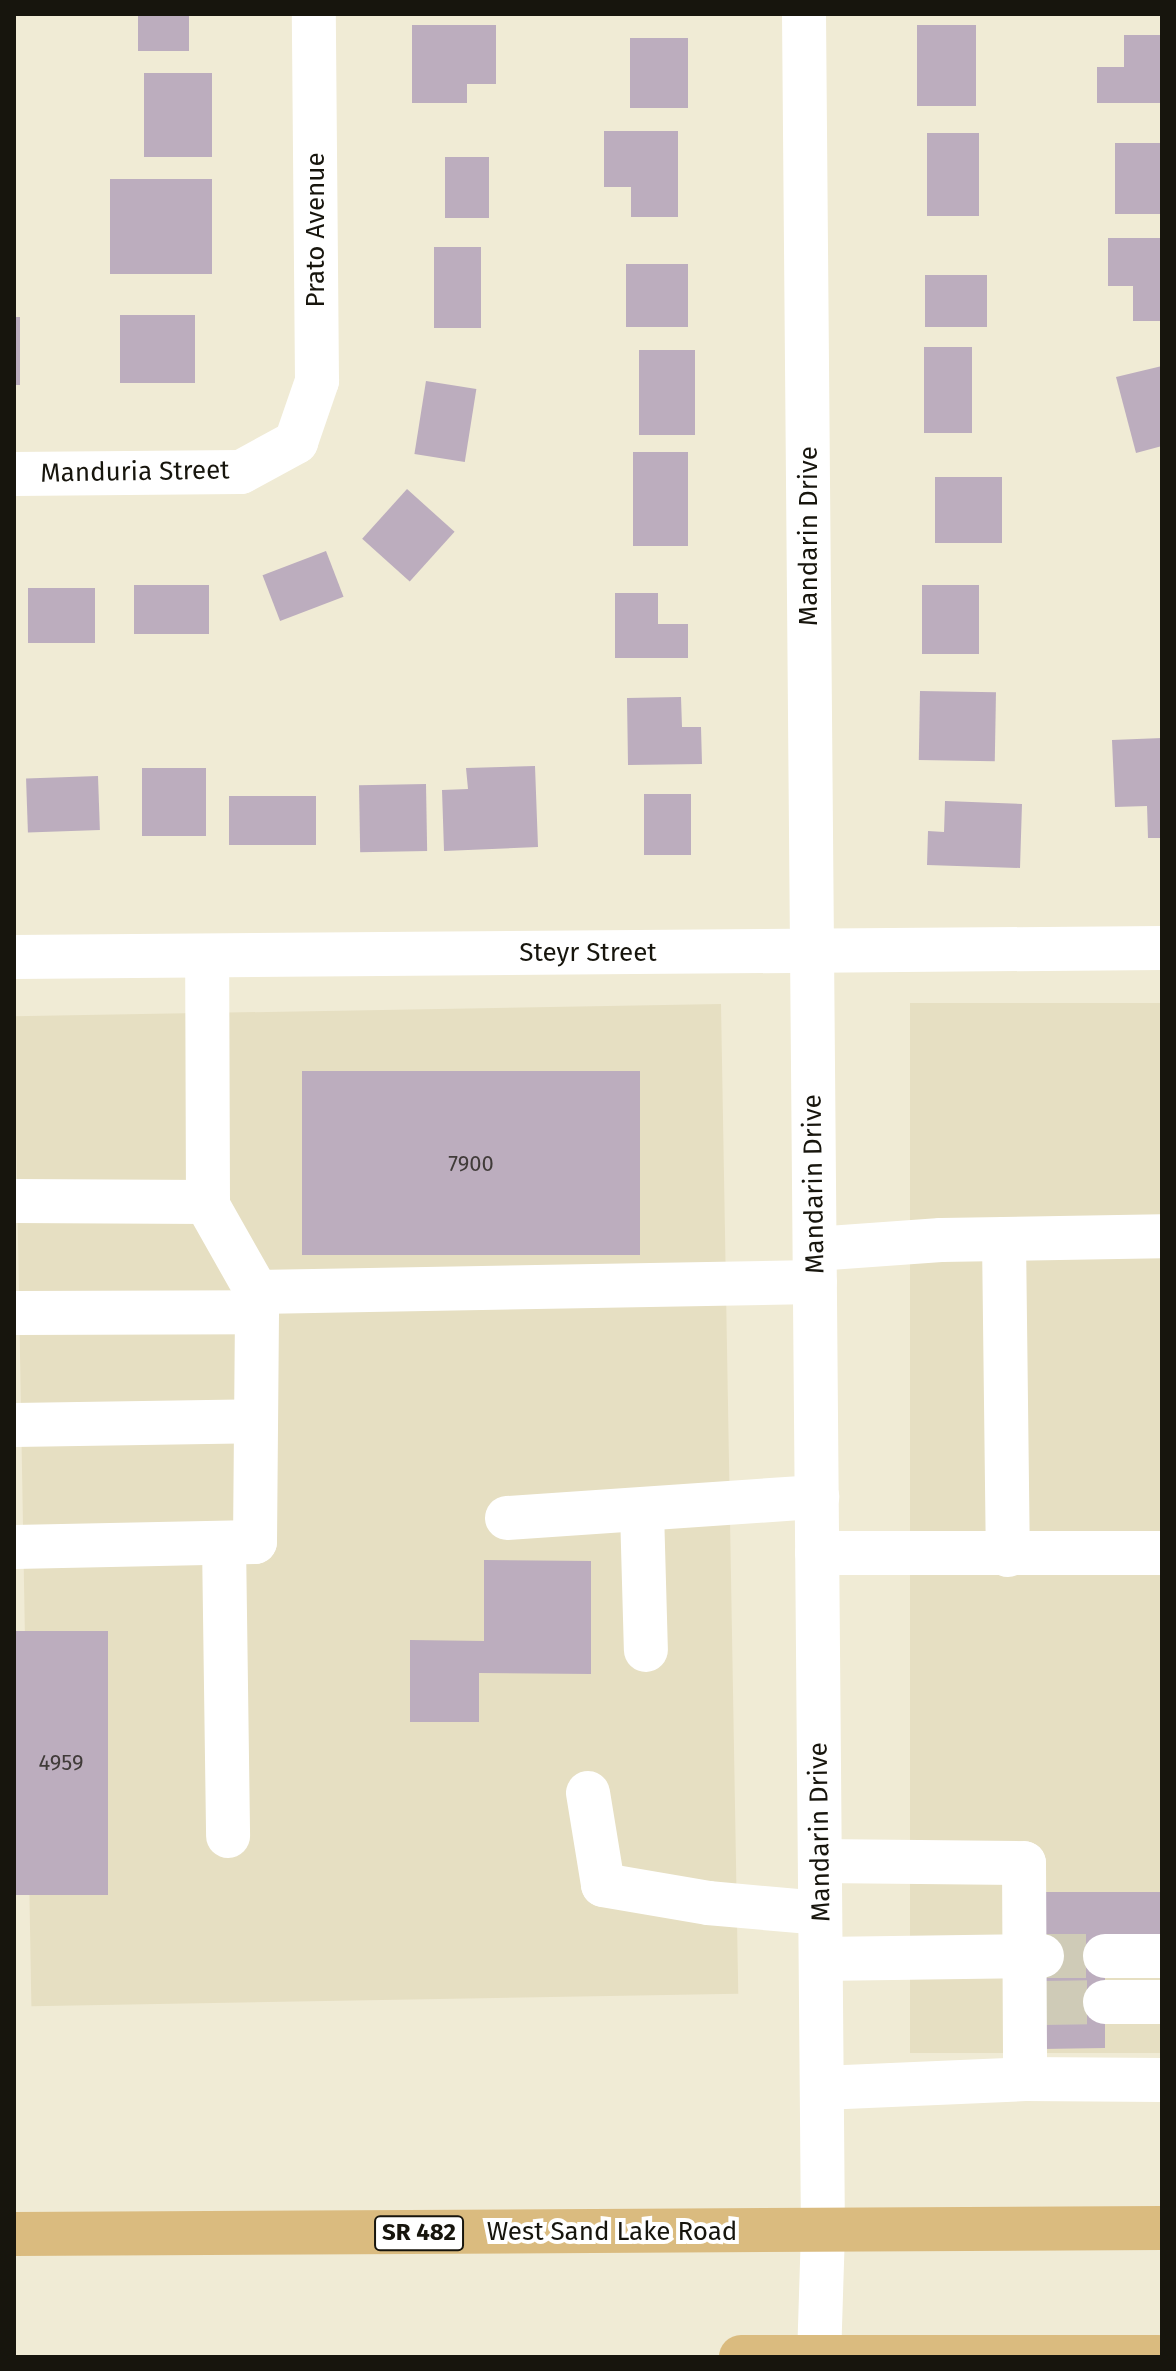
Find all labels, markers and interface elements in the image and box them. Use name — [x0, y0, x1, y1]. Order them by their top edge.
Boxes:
street label: Prato Avenue — [300, 152, 332, 308]
street label: Mandarin Drive — [793, 446, 825, 626]
street label: Manduria Street — [40, 455, 230, 489]
street label: Steyr Street — [519, 937, 657, 969]
street label: Mandarin Drive — [797, 1094, 831, 1274]
house number: 7900 — [448, 1151, 494, 1177]
street label: Mandarin Drive — [803, 1742, 837, 1922]
house number: 4959 — [38, 1750, 84, 1776]
road number: SR 482 — [373, 2213, 465, 2253]
street label: West Sand Lake Road — [487, 2216, 737, 2248]

